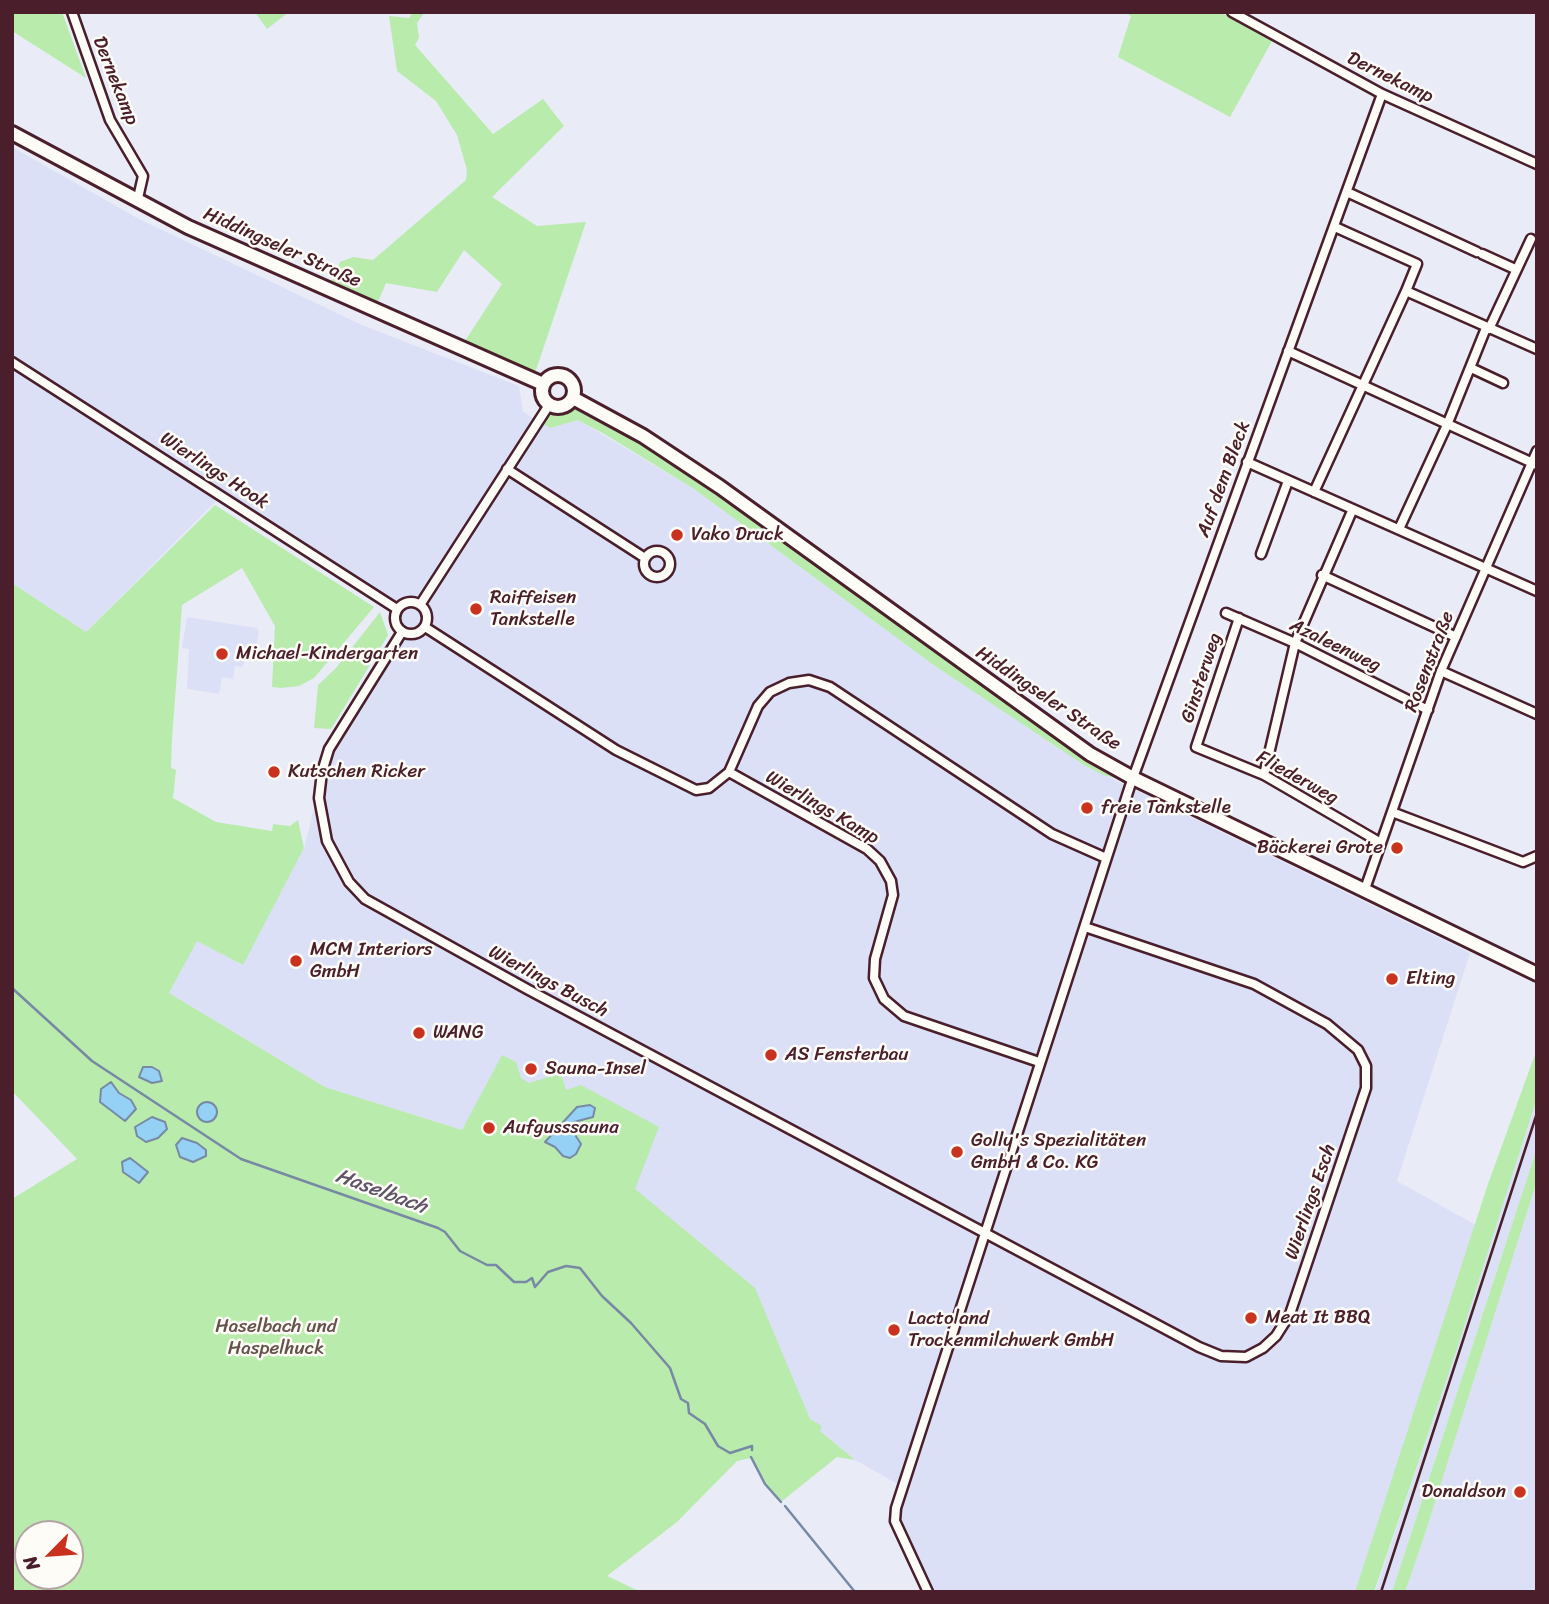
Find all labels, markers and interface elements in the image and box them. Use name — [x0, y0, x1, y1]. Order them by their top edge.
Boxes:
street label: Dernekamp — [87, 34, 143, 128]
street label: Dernekamp — [1343, 47, 1437, 109]
street label: Hiddingseler Straße — [200, 203, 364, 293]
street label: Auf dem Bleck — [1192, 418, 1256, 540]
street label: Wierlings Hook — [156, 428, 272, 514]
place label: Vako Druck — [691, 524, 784, 546]
marker: Vako Druck — [669, 527, 685, 543]
place label: Raiffeisen Tankstelle — [490, 587, 576, 631]
marker: Raiffeisen Tankstelle — [468, 601, 484, 617]
street label: Rosenstraße — [1400, 608, 1460, 716]
street label: Azaleenweg — [1286, 614, 1384, 678]
street label: Ginsterweg — [1177, 630, 1227, 726]
street label: Hiddingseler Straße — [971, 642, 1125, 756]
place label: Michael-Kindergarten — [236, 643, 418, 665]
marker: Michael-Kindergarten — [214, 646, 230, 662]
street label: Fliederweg — [1252, 746, 1342, 810]
place label: Kutschen Ricker — [288, 761, 425, 783]
marker: Kutschen Ricker — [266, 764, 282, 780]
street label: Wierlings Kamp — [761, 766, 883, 850]
place label: freie Tankstelle — [1101, 797, 1231, 819]
marker: freie Tankstelle — [1079, 800, 1095, 816]
place label: Bäckerei Grote — [1257, 837, 1383, 859]
marker: Bäckerei Grote — [1389, 840, 1405, 856]
place label: MCM Interiors GmbH — [310, 939, 432, 983]
street label: Wierlings Busch — [484, 941, 612, 1023]
marker: MCM Interiors GmbH — [288, 953, 304, 969]
place label: Elting — [1406, 968, 1455, 990]
marker: Elting — [1384, 971, 1400, 987]
place label: WANG — [433, 1022, 484, 1044]
marker: WANG — [411, 1025, 427, 1041]
place label: AS Fensterbau — [785, 1044, 909, 1066]
marker: AS Fensterbau — [763, 1047, 779, 1063]
place label: Sauna-Insel — [545, 1058, 646, 1080]
marker: Sauna-Insel — [523, 1061, 539, 1077]
place label: Aufgusssauna — [503, 1117, 619, 1139]
marker: Aufgusssauna — [481, 1120, 497, 1136]
place label: Golly's Spezialitäten GmbH & Co. KG — [971, 1130, 1146, 1174]
street label: Wierlings Esch — [1281, 1141, 1341, 1263]
marker: Golly's Spezialitäten GmbH & Co. KG — [949, 1144, 965, 1160]
water label: Haselbach — [332, 1164, 430, 1220]
place label: Meat It BBQ — [1265, 1307, 1370, 1329]
place label: Lactoland Trockenmilchwerk GmbH — [908, 1308, 1114, 1352]
marker: Meat It BBQ — [1243, 1310, 1259, 1326]
park label: Haselbach und Haspelhuck — [215, 1316, 337, 1360]
marker: Lactoland Trockenmilchwerk GmbH — [886, 1322, 902, 1338]
place label: Donaldson — [1421, 1481, 1506, 1503]
marker: Donaldson — [1512, 1484, 1528, 1500]
north arrow — [14, 1520, 84, 1590]
text: N — [14, 1550, 49, 1576]

